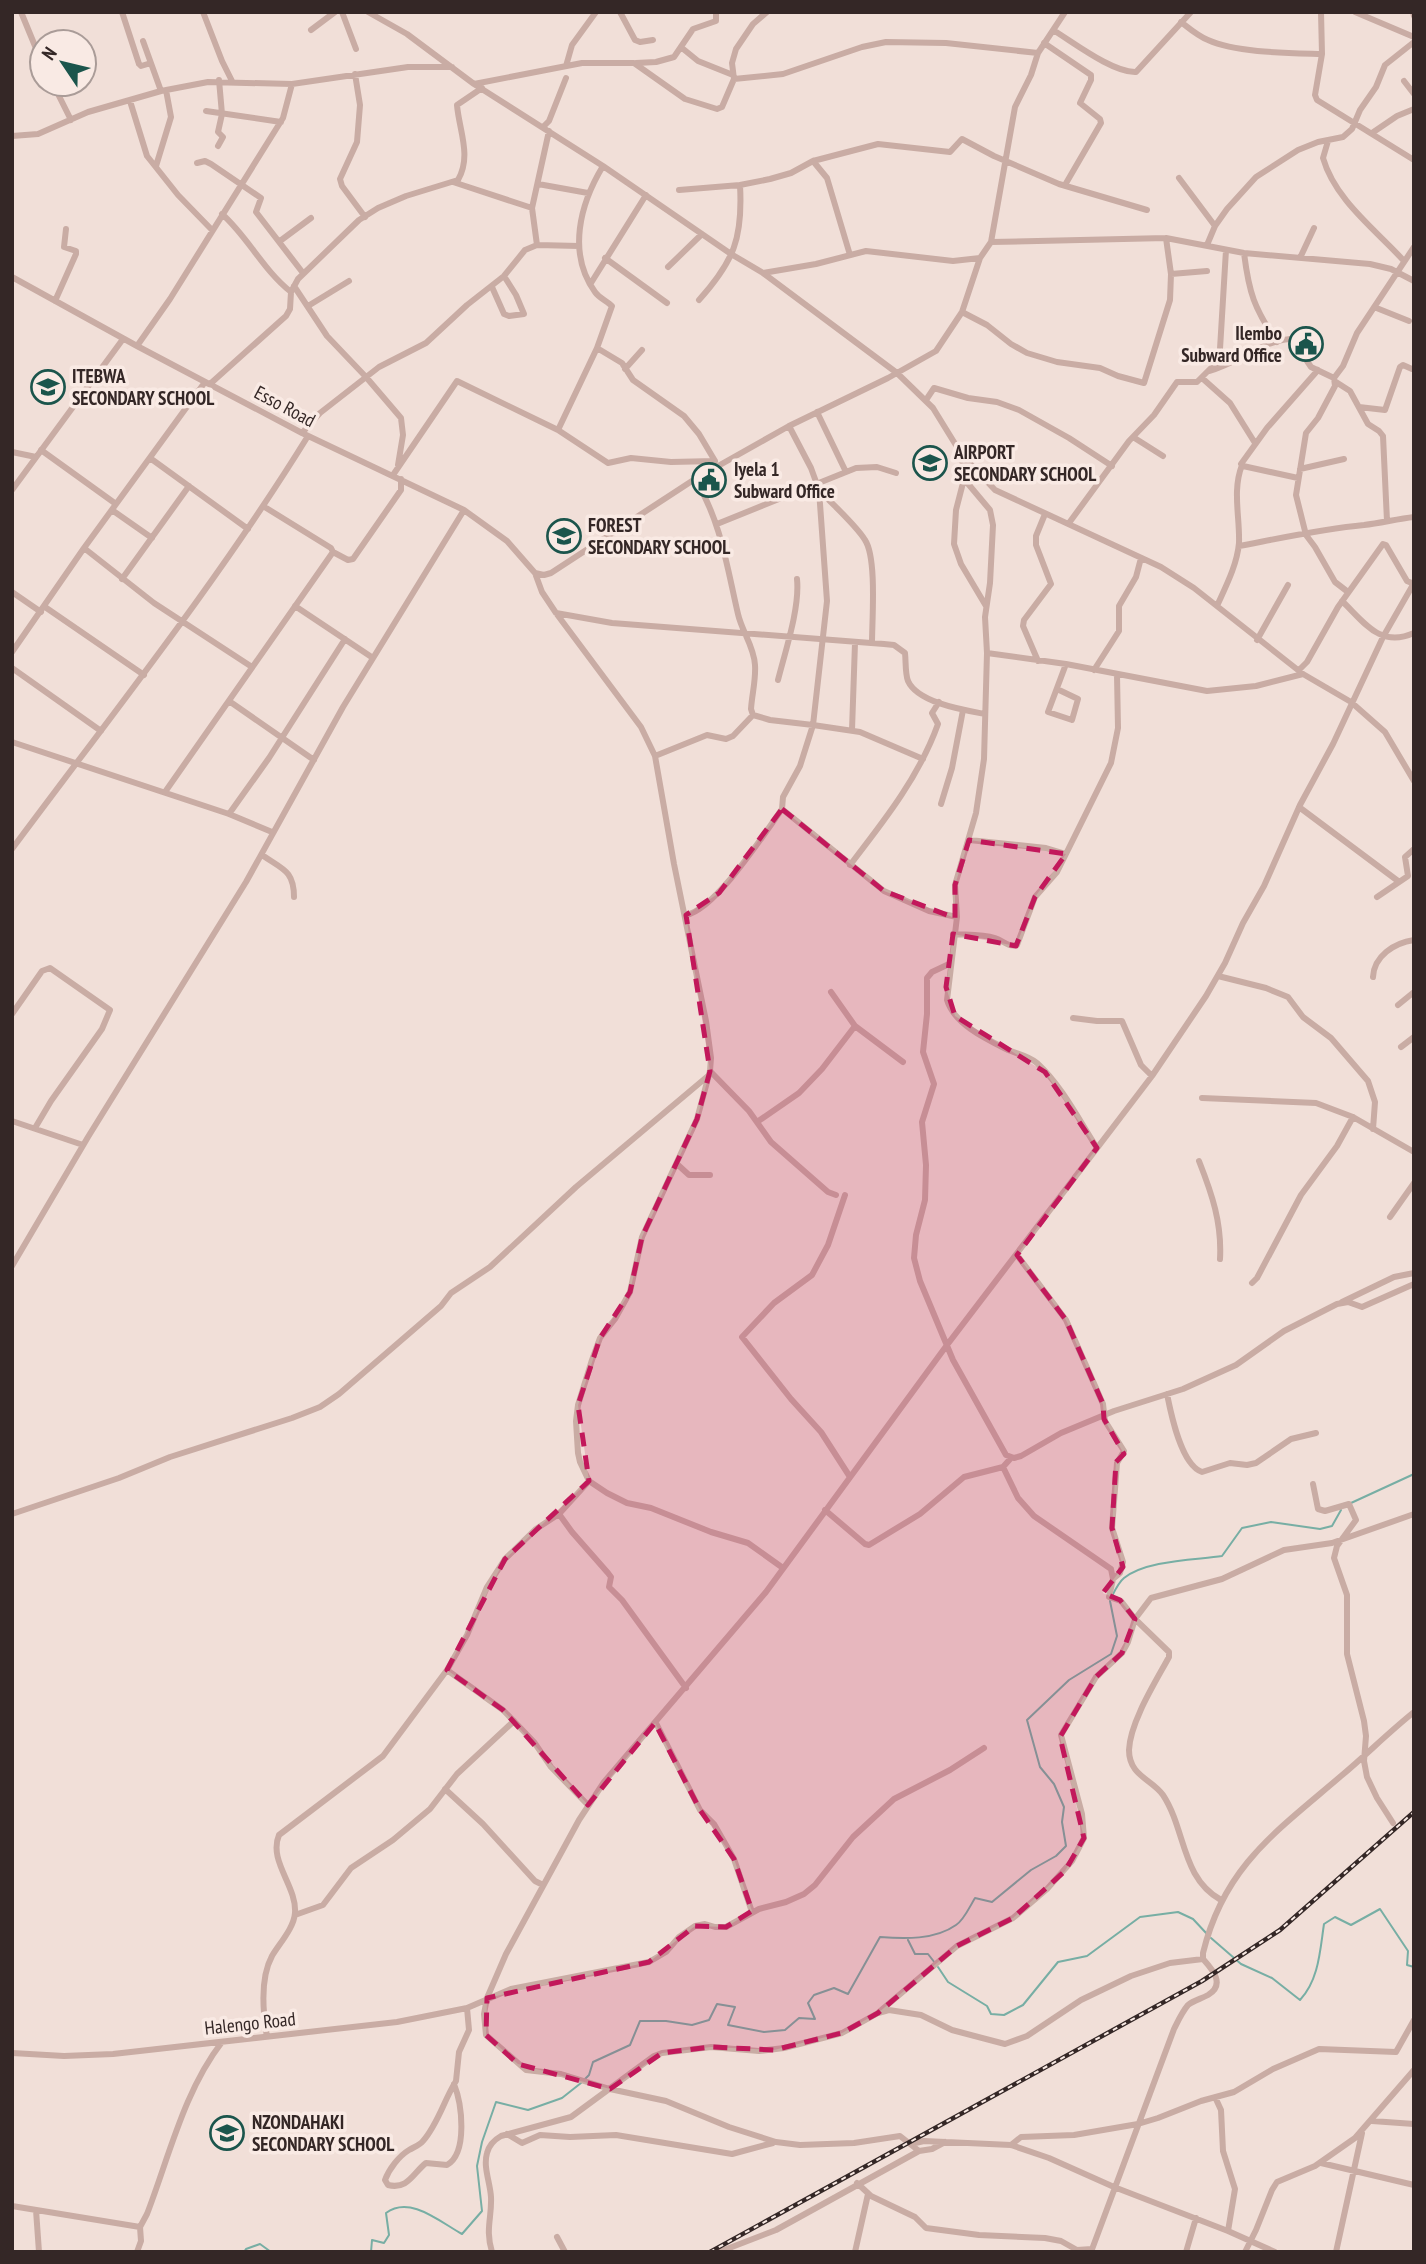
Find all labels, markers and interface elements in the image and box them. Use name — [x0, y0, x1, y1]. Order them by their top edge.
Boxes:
north arrow — [28, 28, 98, 98]
text: N — [36, 42, 62, 64]
place label: Ilembo Subward Office — [1181, 321, 1282, 367]
public building icon: Ilembo Subward Office — [1287, 325, 1325, 363]
place label: ITEBWA SECONDARY SCHOOL — [72, 364, 214, 410]
school or university icon: ITEBWA SECONDARY SCHOOL — [29, 368, 67, 406]
street label: Esso Road — [250, 380, 320, 432]
place label: AIRPORT SECONDARY SCHOOL — [953, 440, 1096, 486]
school or university icon: AIRPORT SECONDARY SCHOOL — [911, 444, 949, 482]
place label: Iyela 1 Subward Office — [734, 457, 835, 503]
public building icon: Iyela 1 Subward Office — [690, 461, 728, 499]
place label: FOREST SECONDARY SCHOOL — [588, 513, 730, 559]
school or university icon: FOREST SECONDARY SCHOOL — [545, 517, 583, 555]
street label: Halengo Road — [203, 2006, 297, 2040]
place label: NZONDAHAKI SECONDARY SCHOOL — [252, 2110, 394, 2156]
school or university icon: NZONDAHAKI SECONDARY SCHOOL — [208, 2114, 246, 2152]

